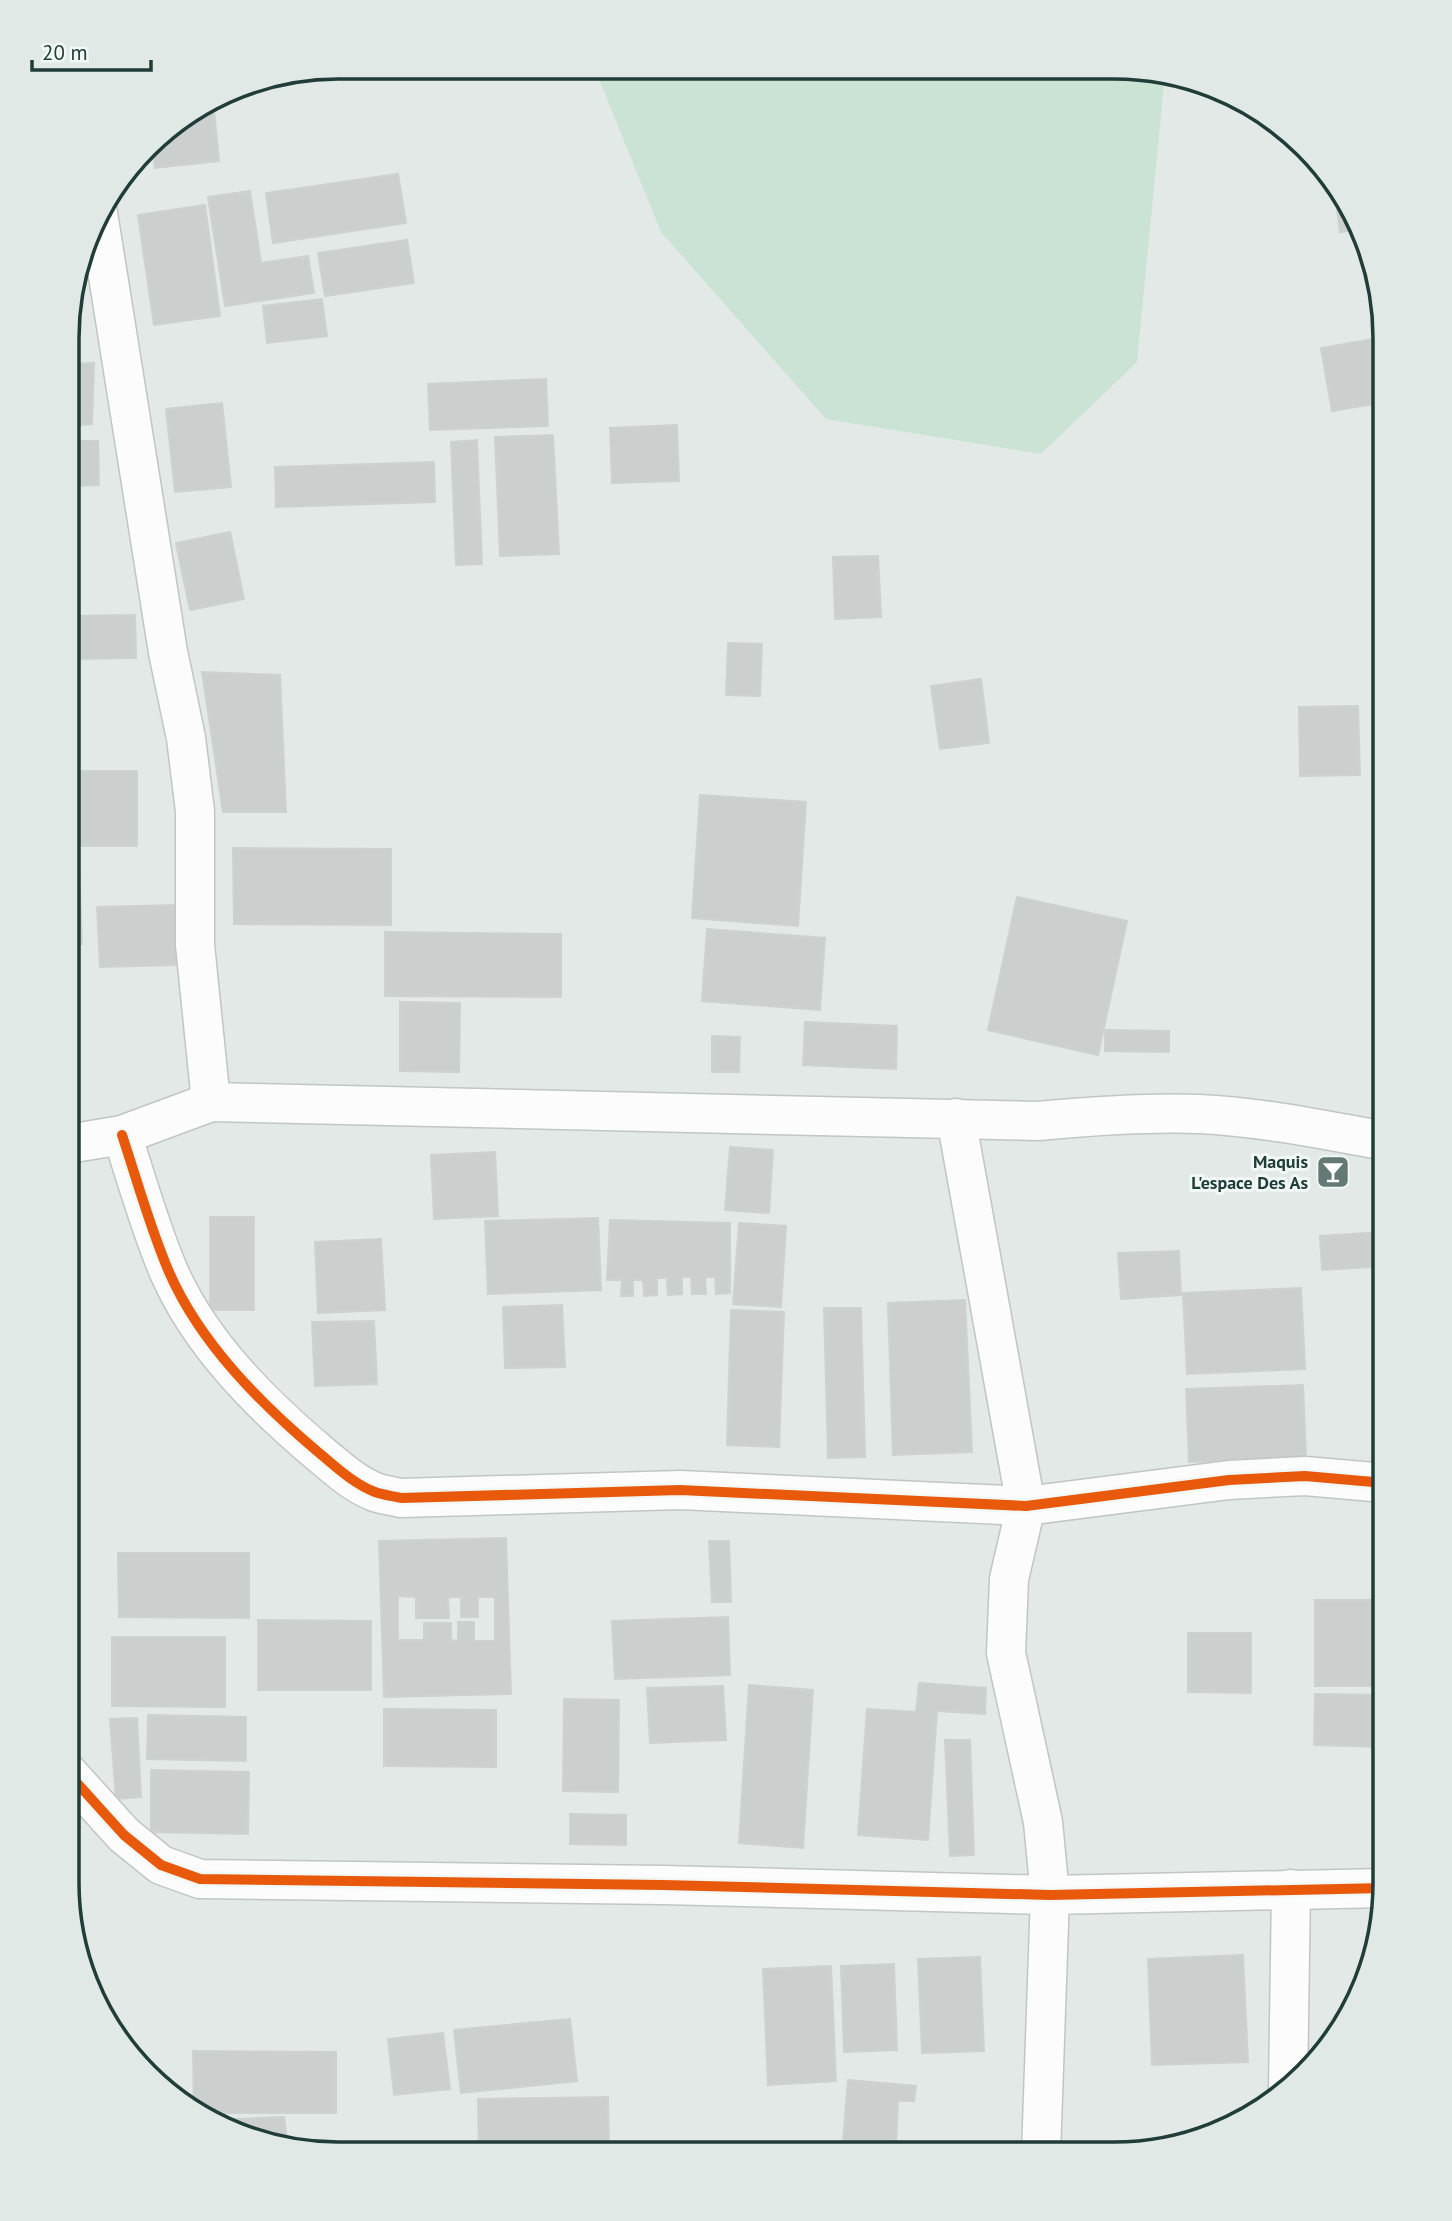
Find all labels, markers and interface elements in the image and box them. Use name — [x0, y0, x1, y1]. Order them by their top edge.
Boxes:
scale bar — [32, 28, 150, 72]
text: 20 m — [42, 39, 88, 66]
place label: Maquis L'espace Des As — [1191, 1150, 1308, 1194]
bar icon: Maquis L'espace Des As — [1314, 1153, 1352, 1191]

